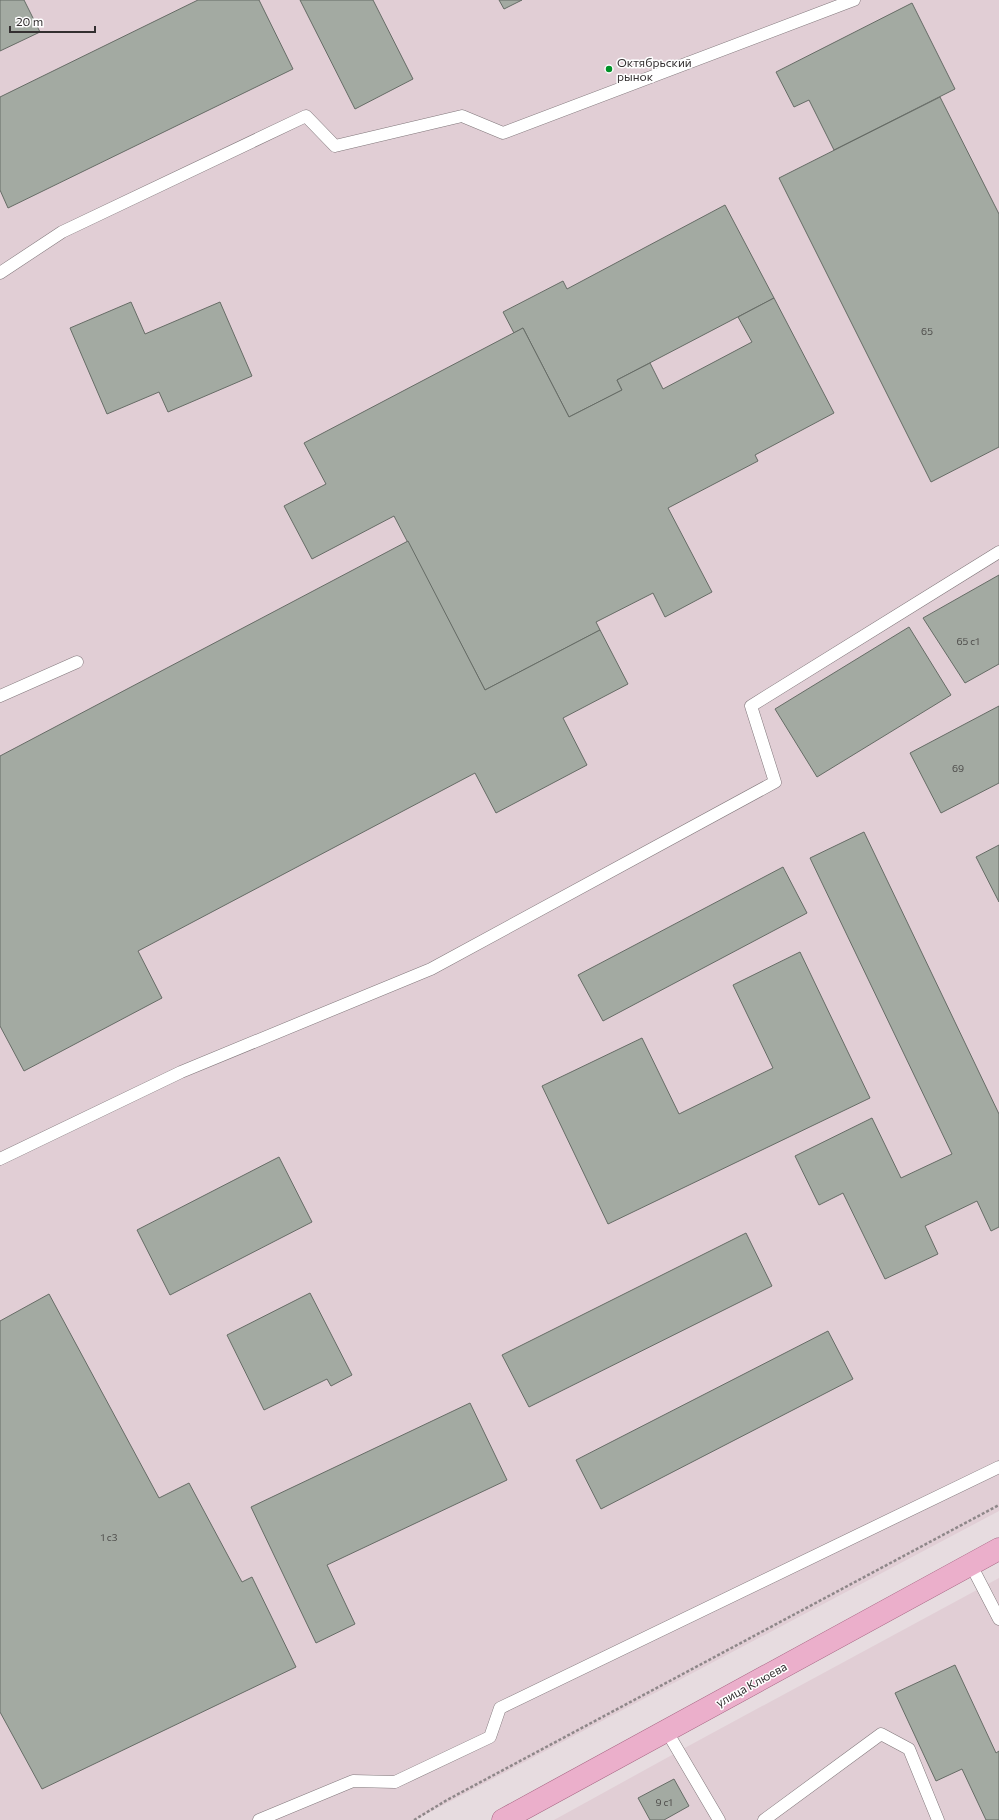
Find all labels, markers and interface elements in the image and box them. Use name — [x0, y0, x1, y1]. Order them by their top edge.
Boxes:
scale bar — [10, 8, 95, 34]
text: 20 m — [16, 14, 43, 28]
place label: Октябрьский рынок — [617, 55, 692, 83]
marker: Октябрьский рынок — [604, 64, 614, 74]
house number: 65 — [921, 325, 933, 337]
house number: 65 с1 — [957, 635, 979, 647]
house number: 69 — [952, 762, 964, 774]
house number: 1 с3 — [101, 1531, 118, 1543]
street label: улица Клюева — [713, 1659, 789, 1709]
house number: 9 с1 — [655, 1796, 673, 1808]

